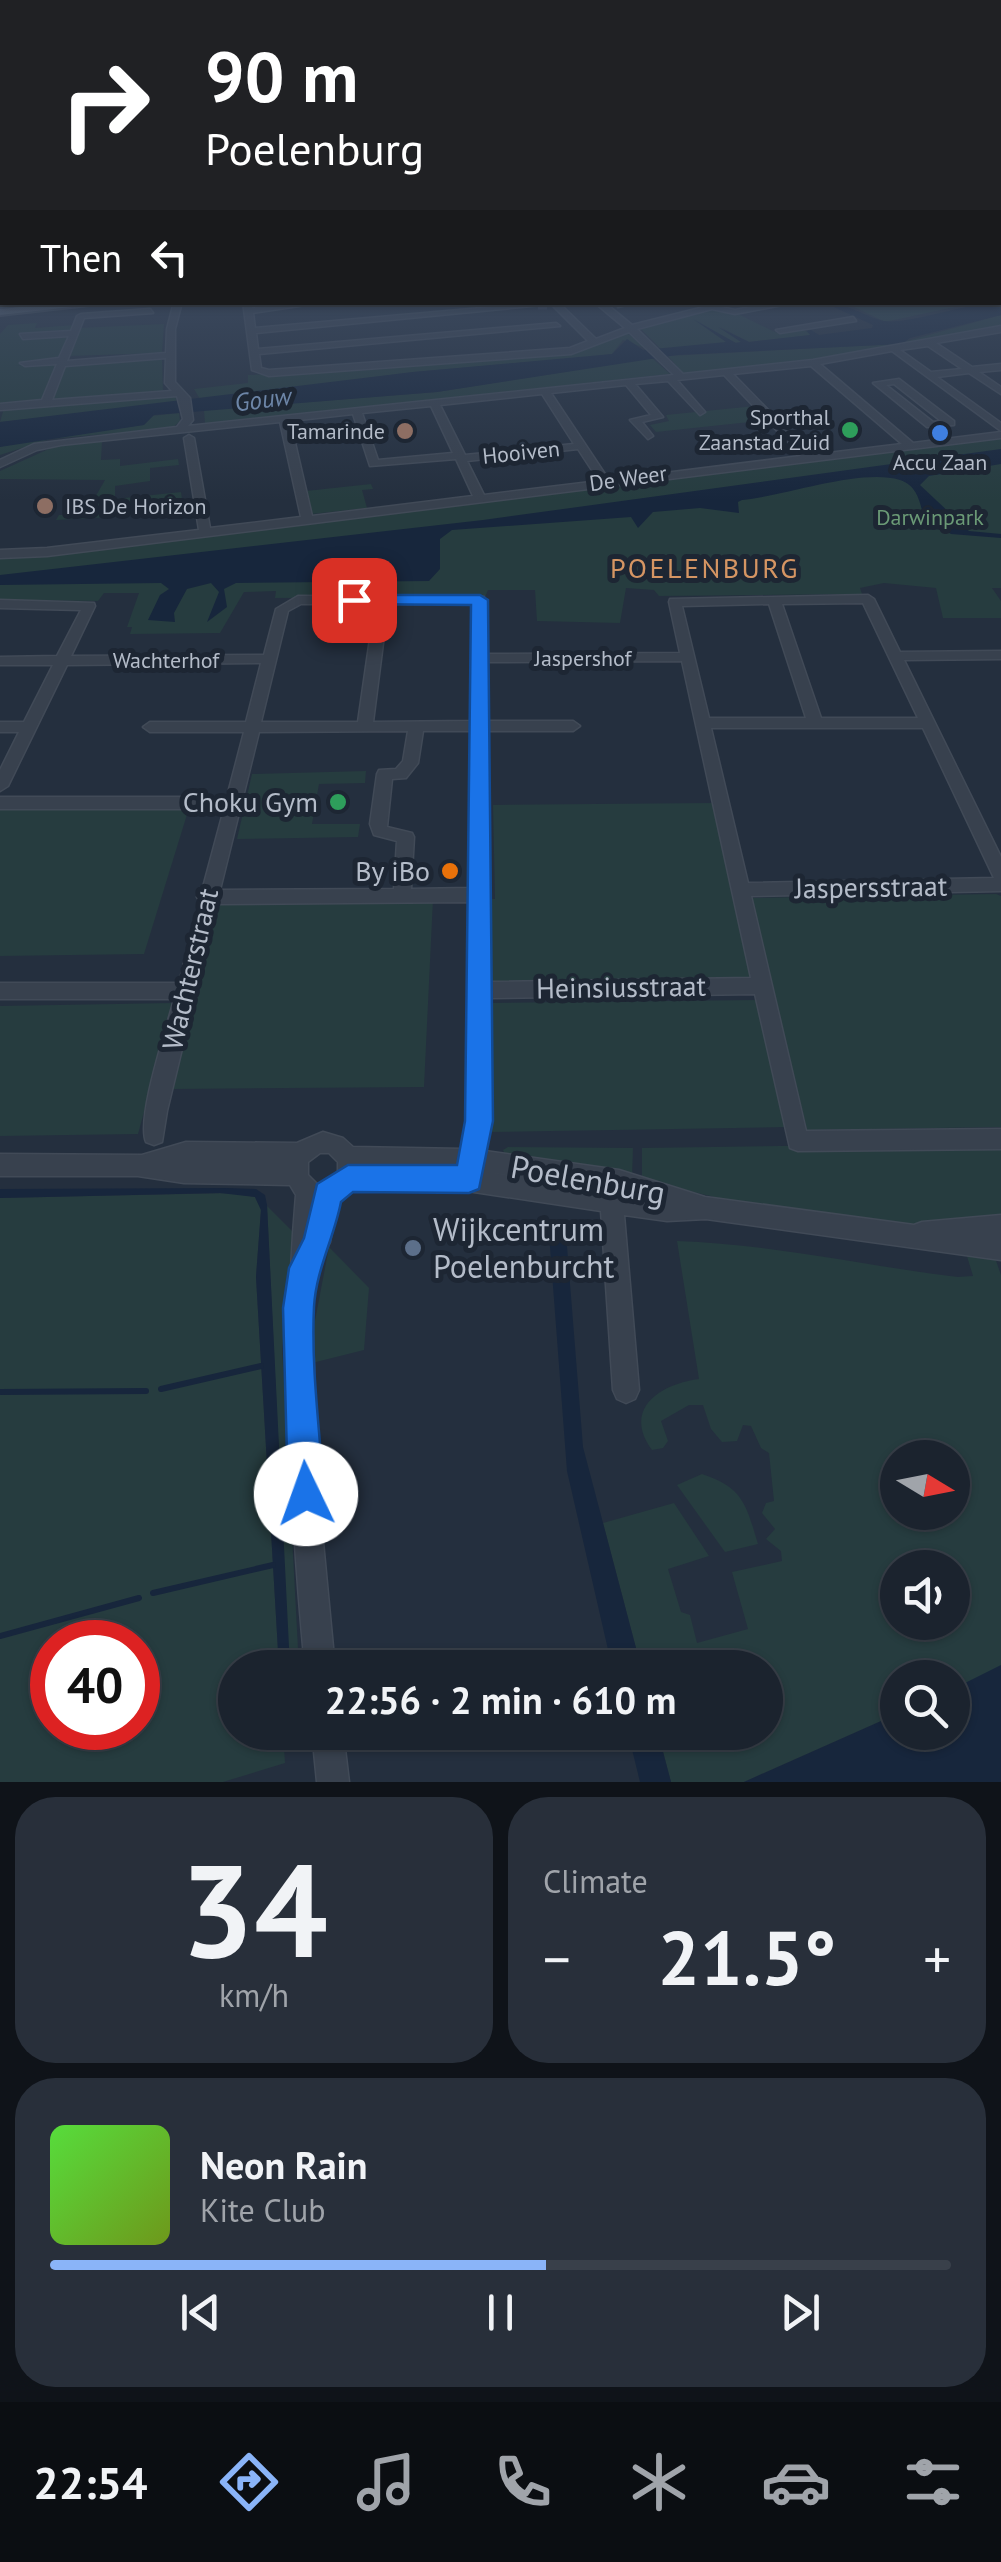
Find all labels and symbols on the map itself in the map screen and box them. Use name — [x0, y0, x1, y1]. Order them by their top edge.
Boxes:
water label: Gouw — [233, 379, 295, 418]
place label: Sporthal Zaanstad Zuid — [699, 403, 831, 456]
place label: Tamarinde — [287, 417, 385, 445]
marker: Sporthal Zaanstad Zuid — [839, 419, 861, 441]
marker: Tamarinde — [394, 420, 416, 442]
marker: Accu Zaan — [929, 422, 951, 444]
street label: Hooiven — [481, 434, 561, 470]
place label: Accu Zaan — [893, 448, 987, 476]
street label: De Weer — [587, 459, 669, 497]
place label: IBS De Horizon — [65, 492, 207, 520]
marker: IBS De Horizon — [34, 495, 56, 517]
park label: Darwinpark — [876, 503, 984, 531]
district label: POELENBURG — [610, 549, 800, 586]
pin — [312, 558, 397, 643]
street label: Jaspershof — [534, 644, 632, 672]
street label: Wachterhof — [113, 646, 220, 674]
place label: Choku Gym — [183, 783, 318, 820]
marker: Choku Gym — [327, 791, 349, 813]
place label: By iBo — [355, 852, 430, 889]
marker: By iBo — [439, 860, 461, 882]
street label: Jaspersstraat — [793, 867, 948, 906]
street label: Wachterstraat — [153, 884, 226, 1053]
street label: Heinsiusstraat — [536, 967, 707, 1006]
street label: Poelenburg — [508, 1145, 669, 1213]
place label: Wijkcentrum Poelenburcht — [433, 1208, 615, 1287]
marker: Wijkcentrum Poelenburcht — [402, 1237, 424, 1259]
north arrow — [880, 1440, 970, 1530]
position arrow — [254, 1442, 358, 1546]
speed limit sign: 40 — [30, 1620, 160, 1750]

